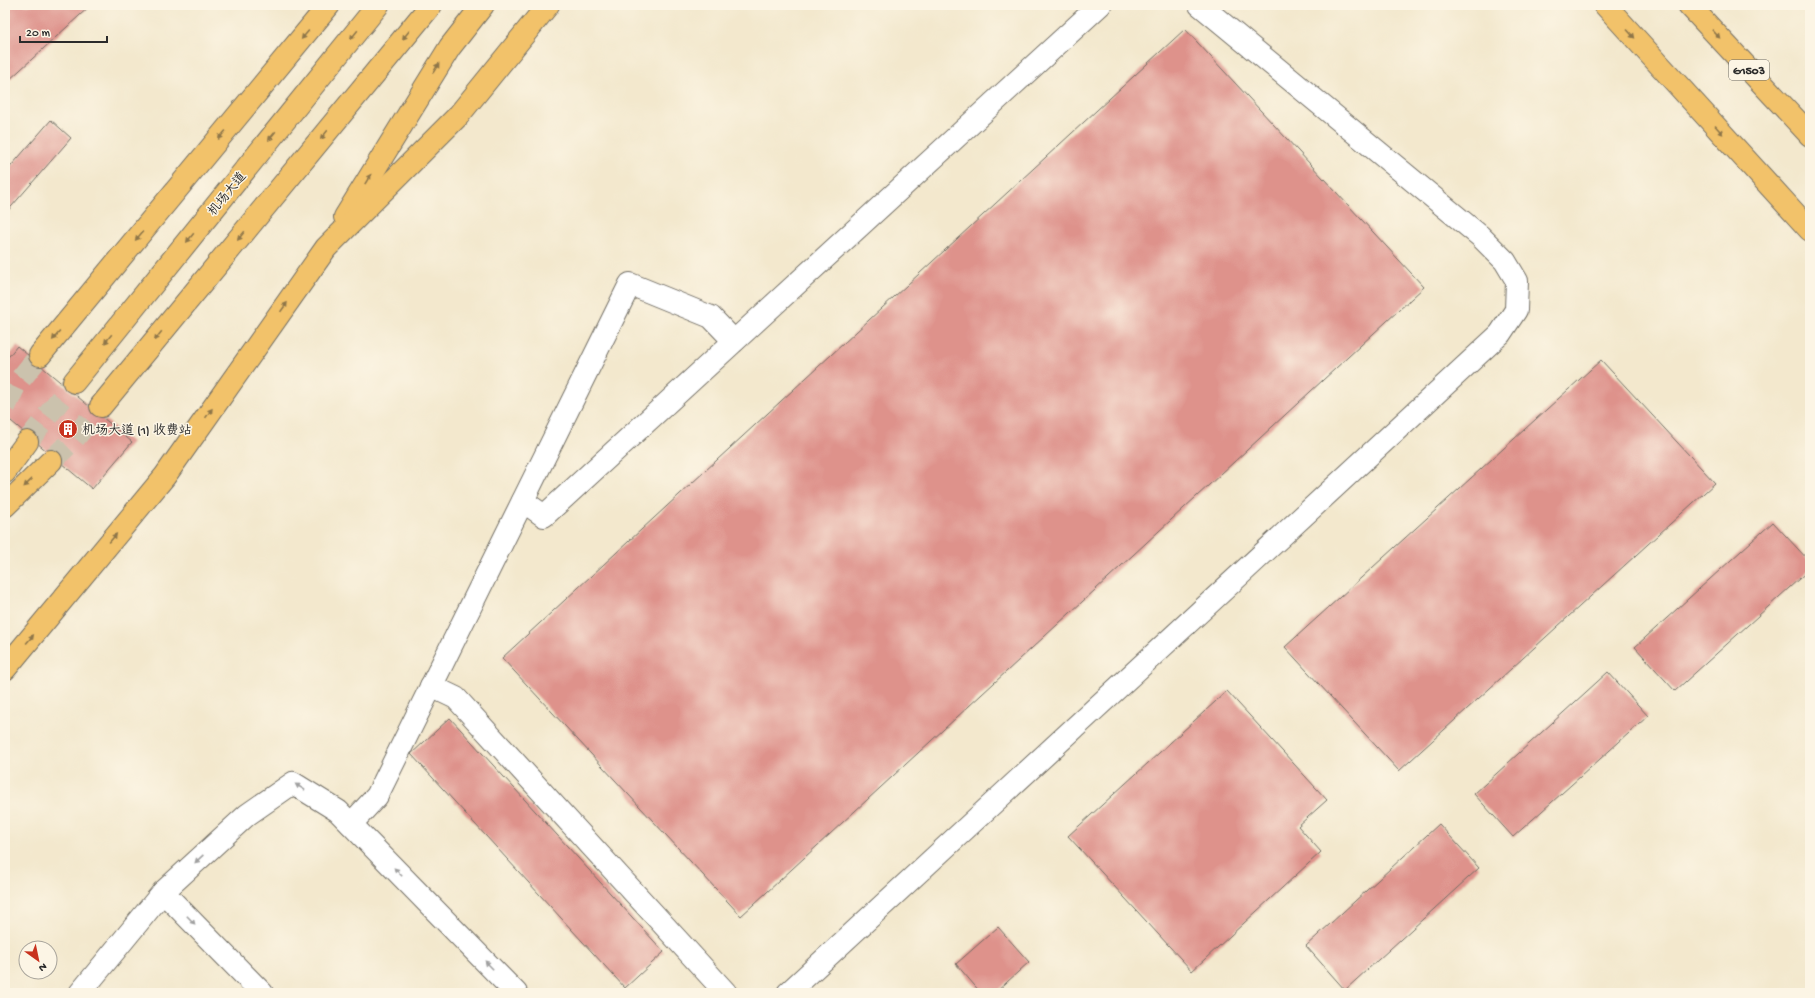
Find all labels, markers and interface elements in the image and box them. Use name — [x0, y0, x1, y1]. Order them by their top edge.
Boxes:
scale bar — [20, 18, 107, 44]
text: 20 m — [26, 27, 51, 41]
one-way arrow — [1711, 28, 1720, 39]
one-way arrow — [1627, 29, 1636, 39]
one-way arrow — [300, 30, 309, 40]
one-way arrow — [349, 30, 358, 41]
one-way arrow — [402, 30, 411, 41]
road number: G1503 — [1729, 60, 1769, 80]
one-way arrow — [433, 62, 440, 74]
one-way arrow — [1714, 125, 1724, 135]
one-way arrow — [217, 130, 226, 141]
one-way arrow — [319, 130, 328, 141]
one-way arrow — [267, 131, 276, 142]
street label: 机场大道 — [205, 169, 250, 220]
one-way arrow — [365, 173, 372, 185]
one-way arrow — [135, 230, 144, 241]
one-way arrow — [237, 230, 246, 241]
one-way arrow — [186, 232, 195, 243]
one-way arrow — [280, 302, 288, 312]
one-way arrow — [52, 330, 61, 341]
one-way arrow — [154, 331, 163, 342]
one-way arrow — [104, 333, 113, 344]
one-way arrow — [205, 408, 213, 419]
building icon: 机场大道 (1) 收费站 — [57, 418, 79, 440]
place label: 机场大道 (1) 收费站 — [82, 423, 192, 439]
one-way arrow — [23, 479, 33, 488]
one-way arrow — [108, 533, 117, 544]
one-way arrow — [25, 633, 34, 644]
one-way arrow — [295, 783, 305, 791]
one-way arrow — [194, 854, 204, 864]
one-way arrow — [393, 867, 403, 877]
one-way arrow — [186, 915, 195, 925]
north arrow — [18, 940, 58, 980]
text: N — [36, 960, 49, 974]
one-way arrow — [484, 960, 493, 970]

